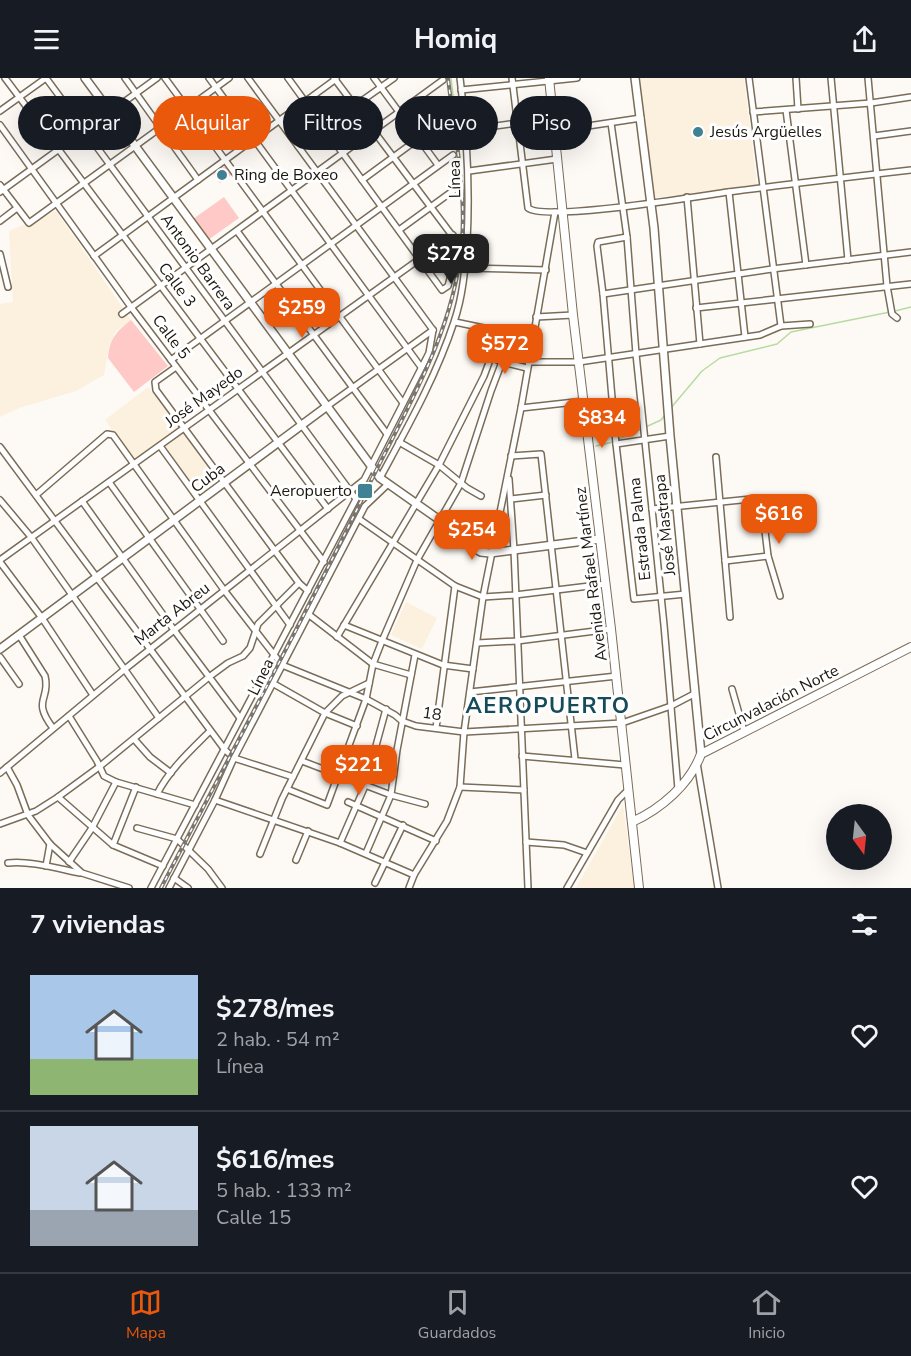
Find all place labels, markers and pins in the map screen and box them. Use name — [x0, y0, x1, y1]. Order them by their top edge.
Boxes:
place label: Jesús Argüelles — [709, 121, 822, 143]
marker: Jesús Argüelles — [691, 125, 705, 139]
place label: Ring de Boxeo — [234, 164, 338, 186]
marker: Ring de Boxeo — [215, 168, 229, 182]
pin: $278 — [415, 234, 487, 285]
pin: $259 — [266, 288, 338, 339]
pin: $572 — [469, 324, 541, 375]
pin: $834 — [566, 398, 638, 449]
place label: Aeropuerto — [270, 480, 352, 502]
marker: Aeropuerto — [356, 482, 374, 500]
pin: $616 — [743, 494, 815, 545]
pin: $254 — [436, 510, 508, 561]
pin: $221 — [323, 745, 395, 796]

